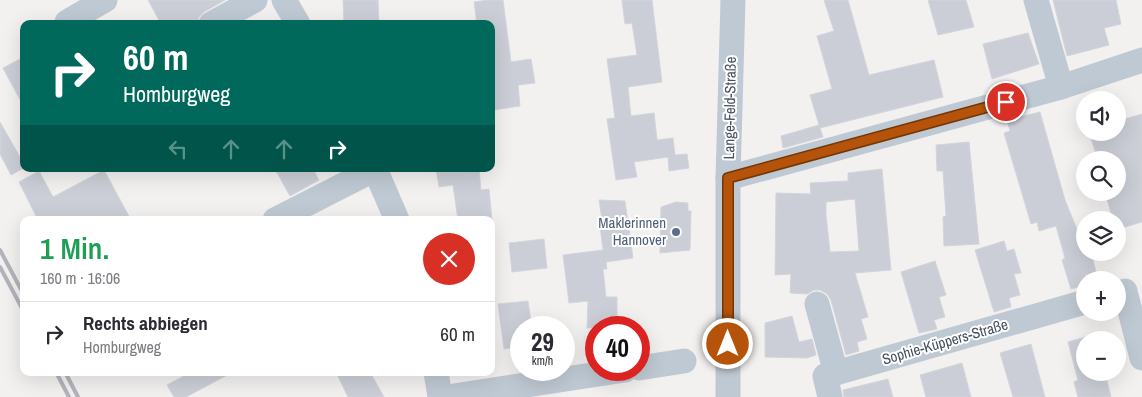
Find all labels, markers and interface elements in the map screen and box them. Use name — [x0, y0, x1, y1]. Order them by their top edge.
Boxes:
text: 60 m — [123, 34, 188, 81]
icon: right — [40, 40, 105, 105]
street label: Lange-Feld-Straße — [718, 56, 741, 159]
text: Homburgweg — [123, 79, 230, 109]
pin — [985, 81, 1027, 123]
icon: arrive — [992, 88, 1020, 116]
map controls — [1076, 91, 1126, 381]
button: sound — [1076, 91, 1126, 141]
icon: left — [164, 135, 192, 163]
icon: ahead — [217, 135, 245, 163]
icon: ahead — [270, 135, 298, 163]
icon: right — [323, 135, 351, 163]
button: search — [1076, 151, 1126, 201]
button: layers — [1076, 211, 1126, 261]
place label: Maklerinnen Hannover — [598, 212, 666, 250]
marker: Maklerinnen Hannover — [670, 226, 682, 238]
text: 1 Min. — [40, 228, 109, 268]
button: close — [423, 233, 475, 285]
text: 160 m · 16:06 — [40, 267, 120, 289]
button: + — [1076, 271, 1126, 321]
text: Rechts abbiegen — [83, 310, 208, 336]
street label: Sophie-Küppers-Straße — [880, 313, 1010, 370]
speed limit sign: 40 — [585, 316, 650, 381]
position arrow — [701, 317, 753, 369]
icon: right — [40, 320, 68, 348]
text: 60 m — [440, 321, 475, 347]
text: 29 — [531, 325, 554, 359]
button: − — [1076, 331, 1126, 381]
text: Homburgweg — [83, 336, 161, 358]
text: km/h — [532, 353, 553, 369]

